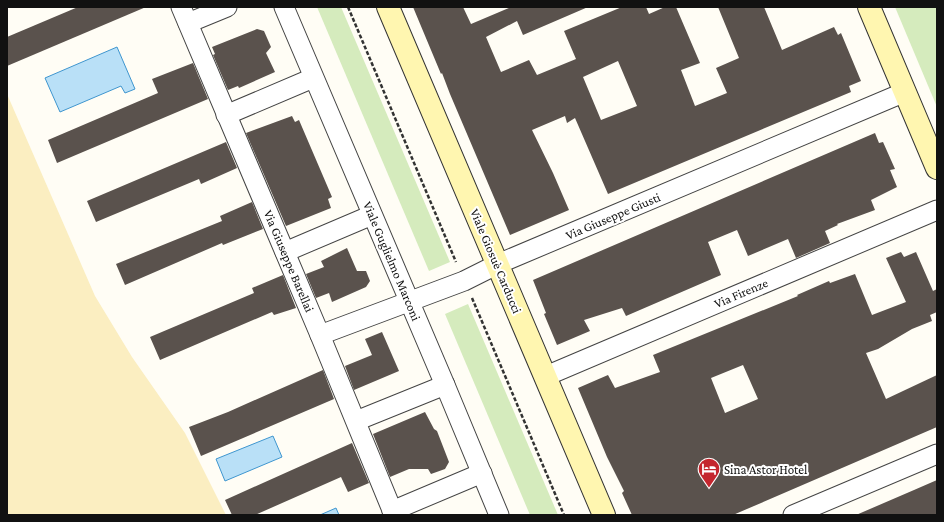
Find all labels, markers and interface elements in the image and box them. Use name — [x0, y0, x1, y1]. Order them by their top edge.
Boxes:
street label: Via Giuseppe Giusti — [563, 189, 663, 243]
street label: Viale Guglielmo Marconi — [360, 199, 424, 323]
street label: Viale Giosuè Carducci — [467, 206, 525, 316]
street label: Via Giuseppe Barellai — [261, 208, 318, 315]
street label: Via Firenze — [712, 275, 770, 311]
hotel icon: Sina Astor Hotel — [696, 456, 722, 489]
place label: Sina Astor Hotel — [724, 462, 808, 477]

